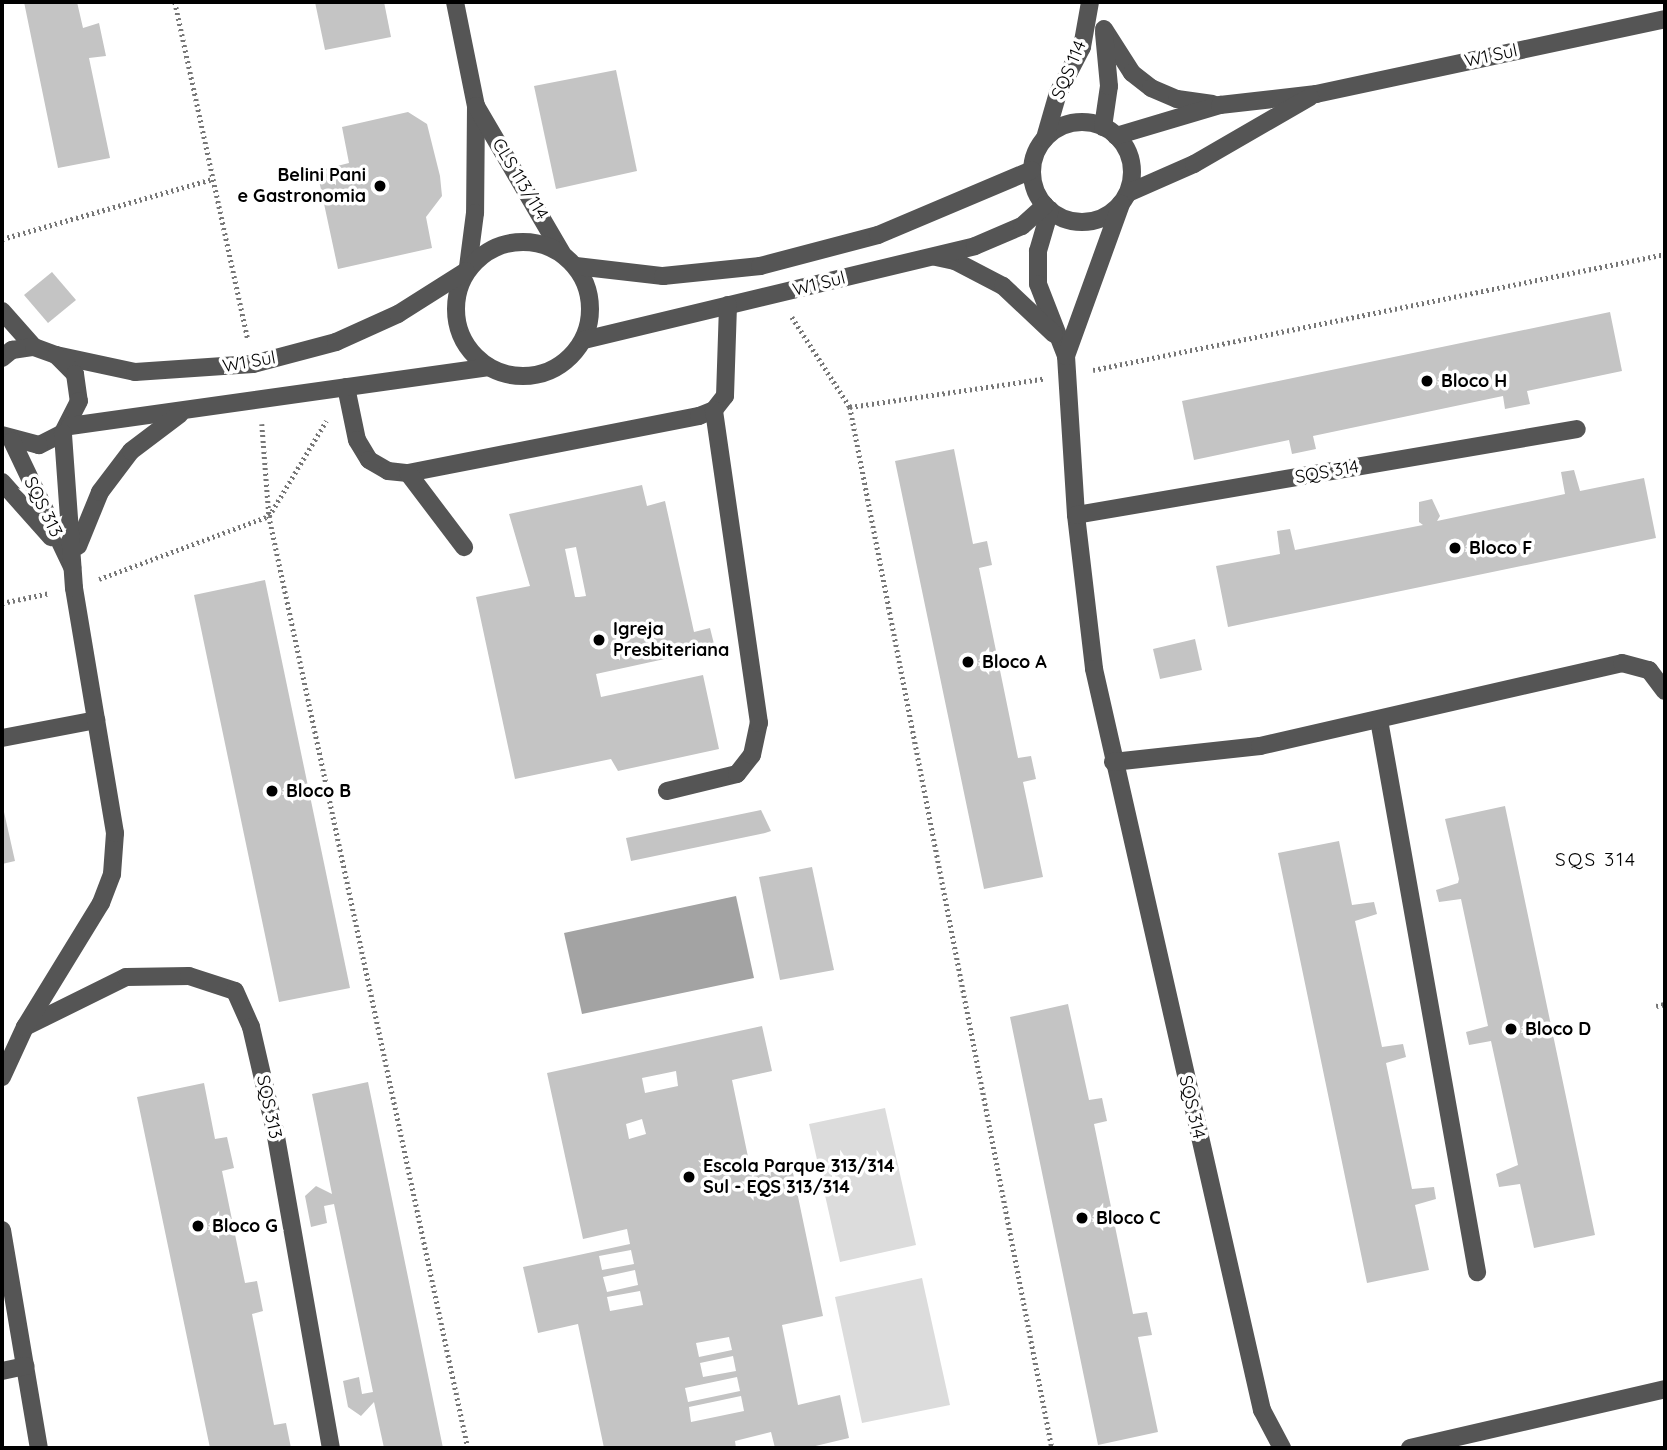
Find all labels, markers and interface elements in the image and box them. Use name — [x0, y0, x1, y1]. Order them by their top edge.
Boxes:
street label: SQS 114 — [1047, 37, 1091, 103]
street label: W1 Sul — [1463, 40, 1519, 72]
street label: CLS 113/114 — [487, 134, 553, 224]
place label: Belini Pani e Gastronomia — [237, 165, 366, 208]
marker: Belini Pani e Gastronomia — [372, 178, 388, 194]
street label: W1 Sul — [790, 267, 848, 301]
street label: W1 Sul — [221, 347, 277, 377]
place label: Bloco H — [1441, 370, 1507, 392]
marker: Bloco H — [1419, 373, 1435, 389]
street label: SQS 314 — [1293, 456, 1361, 488]
street label: SQS 313 — [19, 473, 67, 541]
place label: Bloco F — [1469, 537, 1532, 559]
marker: Bloco F — [1447, 540, 1463, 556]
place label: Igreja Presbiteriana — [613, 619, 729, 662]
marker: Igreja Presbiteriana — [591, 632, 607, 648]
place label: Bloco A — [982, 651, 1047, 673]
marker: Bloco A — [960, 654, 976, 670]
place label: Bloco B — [286, 780, 351, 802]
marker: Bloco B — [264, 783, 280, 799]
district label: SQS 314 — [1556, 849, 1636, 871]
place label: Bloco D — [1525, 1018, 1591, 1040]
marker: Bloco D — [1503, 1021, 1519, 1037]
street label: SQS 313 — [252, 1073, 286, 1141]
street label: SQS 314 — [1174, 1073, 1210, 1141]
place label: Escola Parque 313/314 Sul - EQS 313/314 — [703, 1156, 895, 1198]
marker: Escola Parque 313/314 Sul - EQS 313/314 — [681, 1169, 697, 1185]
place label: Bloco C — [1096, 1207, 1161, 1229]
marker: Bloco C — [1074, 1210, 1090, 1226]
place label: Bloco G — [212, 1215, 278, 1237]
marker: Bloco G — [190, 1218, 206, 1234]

